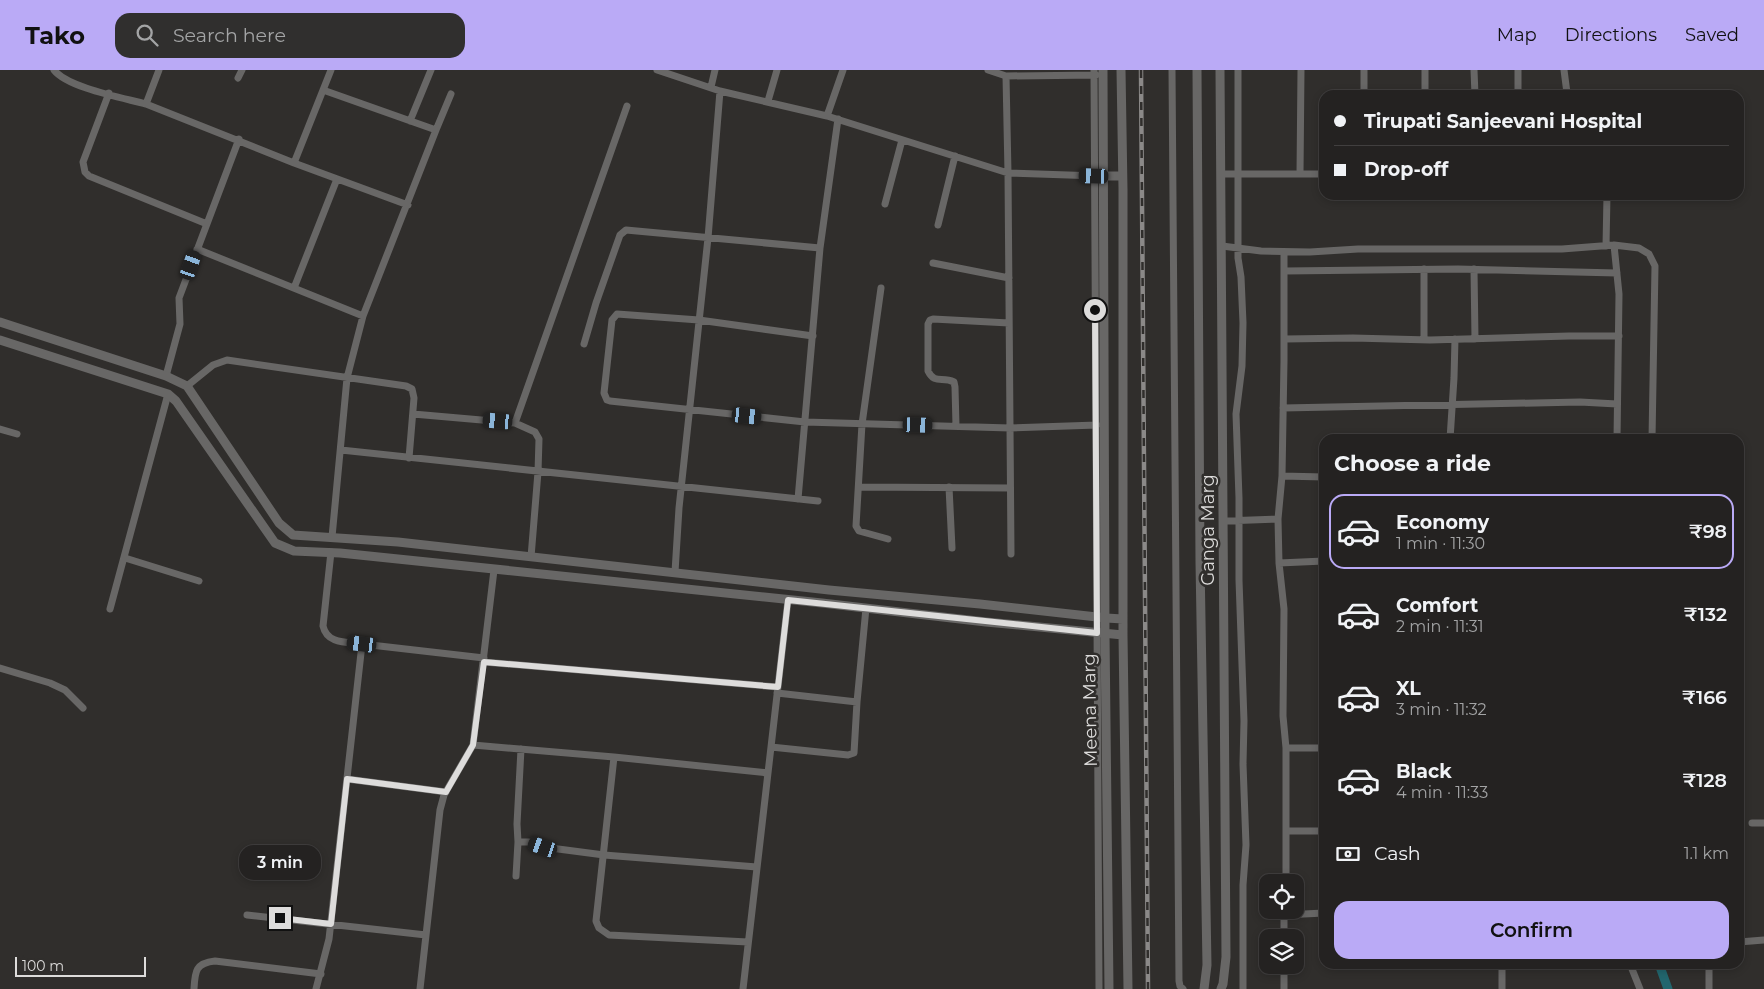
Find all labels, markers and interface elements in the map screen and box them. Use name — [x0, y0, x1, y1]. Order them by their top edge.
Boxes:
search box — [115, 13, 465, 58]
text: Tako — [25, 21, 85, 50]
icon: search — [133, 21, 161, 49]
text: Search here — [173, 24, 286, 47]
text: Map — [1497, 24, 1537, 46]
text: Directions — [1565, 24, 1657, 46]
text: Saved — [1685, 24, 1739, 46]
text: Tirupati Sanjeevani Hospital — [1364, 110, 1642, 133]
text: Drop-off — [1364, 158, 1448, 181]
car — [1078, 168, 1109, 184]
car — [179, 248, 202, 282]
route start — [1084, 299, 1106, 321]
car — [731, 407, 762, 425]
car — [482, 412, 513, 430]
car — [902, 417, 933, 433]
text: Choose a ride — [1334, 450, 1491, 477]
street label: Ganga Marg — [1197, 474, 1219, 586]
icon: car — [1336, 509, 1381, 554]
text: Economy — [1396, 511, 1489, 534]
text: ₹98 — [1689, 520, 1727, 543]
text: 1 min · 11:30 — [1396, 534, 1485, 553]
icon: car — [1336, 592, 1381, 637]
text: Comfort — [1396, 594, 1478, 617]
text: ₹132 — [1684, 603, 1727, 626]
text: 2 min · 11:31 — [1396, 617, 1484, 636]
car — [346, 635, 377, 653]
street label: Meena Marg — [1078, 653, 1102, 767]
icon: car — [1336, 675, 1381, 720]
text: XL — [1396, 677, 1421, 700]
text: ₹166 — [1682, 686, 1727, 709]
text: 3 min · 11:32 — [1396, 700, 1487, 719]
icon: car — [1336, 758, 1381, 803]
text: Black — [1396, 760, 1452, 783]
text: ₹128 — [1682, 769, 1727, 792]
text: 4 min · 11:33 — [1396, 783, 1488, 802]
car — [526, 835, 559, 859]
icon: cash — [1334, 840, 1362, 868]
text: Cash — [1374, 842, 1421, 865]
text: 1.1 km — [1684, 844, 1729, 863]
callout: 3 min — [239, 846, 321, 880]
text: 3 min — [257, 853, 303, 872]
map controls — [1259, 874, 1304, 974]
button: locate — [1259, 874, 1304, 919]
button: Confirm — [1334, 901, 1729, 959]
route end — [269, 907, 291, 929]
button: layers — [1259, 929, 1304, 974]
scale bar — [15, 954, 146, 977]
text: 100 m — [22, 957, 64, 975]

